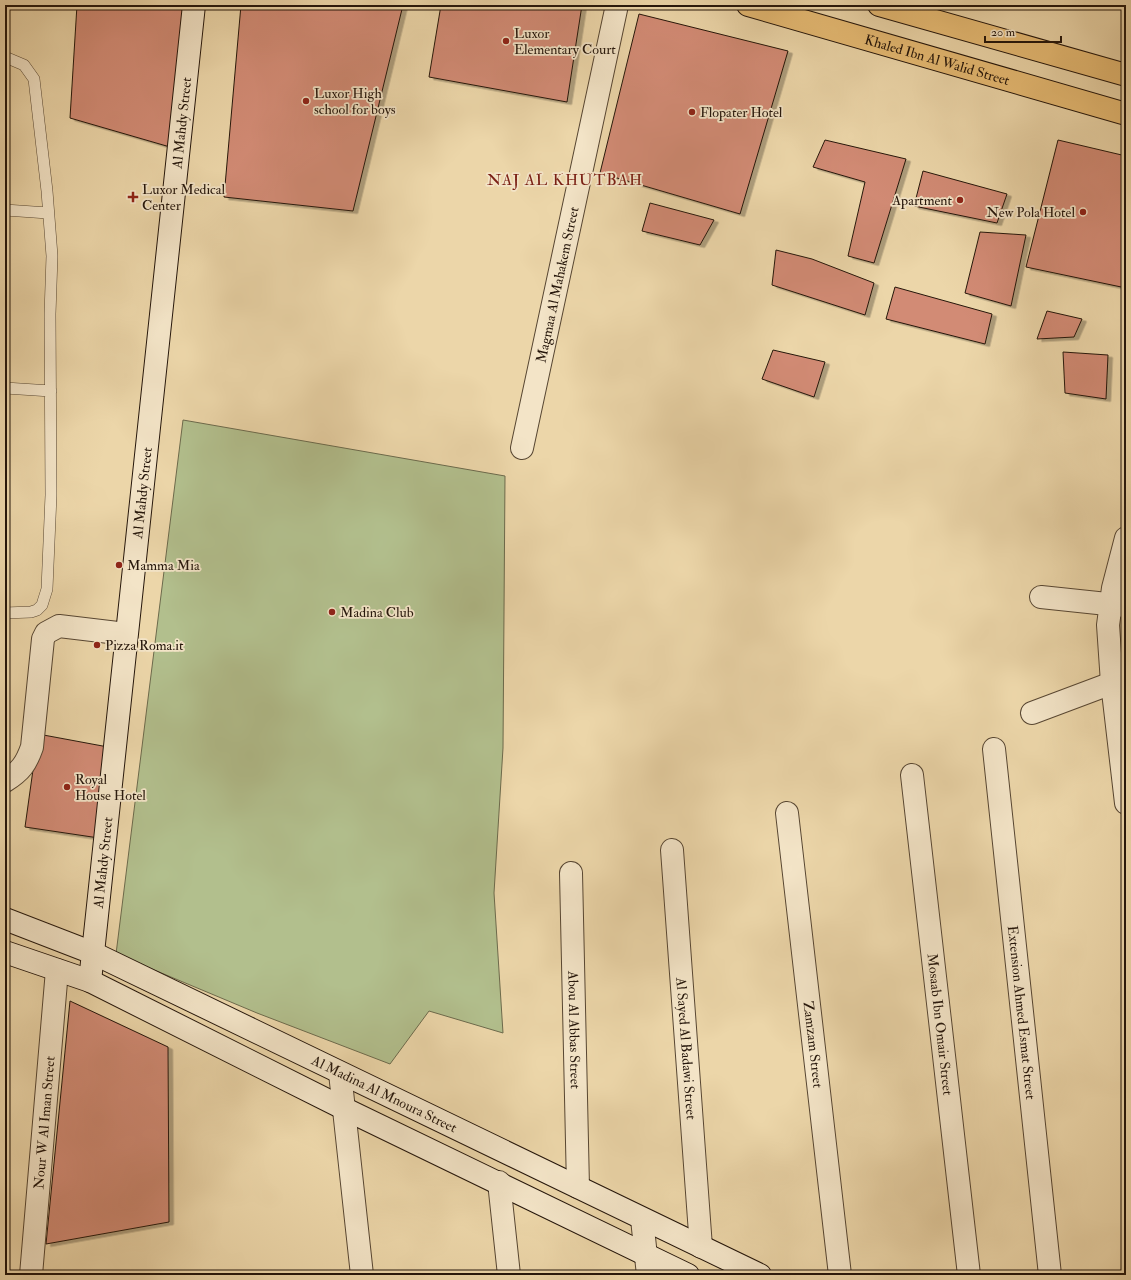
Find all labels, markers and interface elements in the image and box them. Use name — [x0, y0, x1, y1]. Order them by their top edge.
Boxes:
scale bar — [985, 18, 1061, 44]
place label: Luxor Elementary Court — [514, 25, 616, 59]
text: 20 m — [991, 25, 1016, 40]
street label: Khaled Ibn Al Walid Street — [863, 31, 1012, 89]
marker: Luxor Elementary Court — [501, 36, 511, 46]
street label: Al Mahdy Street — [168, 76, 195, 170]
place label: Luxor High school for boys — [314, 85, 396, 119]
marker: Luxor High school for boys — [301, 96, 311, 106]
place label: Flopater Hotel — [700, 104, 783, 122]
marker: Flopater Hotel — [687, 107, 697, 117]
district label: NAJ AL KHUTBAH — [487, 170, 643, 191]
place label: Luxor Medical Center — [142, 181, 225, 214]
marker: Luxor Medical Center — [127, 191, 139, 203]
place label: Apartment — [891, 192, 952, 210]
marker: Apartment — [955, 195, 965, 205]
place label: New Pola Hotel — [987, 204, 1075, 221]
street label: Magmaa Al Mahakem Street — [532, 205, 582, 364]
marker: New Pola Hotel — [1078, 207, 1088, 217]
street label: Al Mahdy Street — [129, 446, 155, 540]
place label: Mamma Mia — [127, 557, 200, 574]
marker: Mamma Mia — [114, 560, 124, 570]
place label: Madina Club — [340, 604, 414, 621]
marker: Madina Club — [327, 607, 337, 617]
place label: Pizza Roma.it — [105, 637, 184, 654]
marker: Pizza Roma.it — [92, 640, 102, 650]
place label: Royal House Hotel — [75, 771, 146, 804]
marker: Royal House Hotel — [62, 782, 72, 792]
street label: Al Mahdy Street — [89, 816, 116, 910]
street label: Extension Ahmed Esmat Street — [1004, 925, 1040, 1101]
street label: Mosaab Ibn Omair Street — [924, 953, 957, 1097]
street label: Abou Al Abbas Street — [565, 970, 584, 1090]
street label: Al Sayed Al Badawi Street — [673, 976, 700, 1121]
street label: Zamzam Street — [800, 1000, 827, 1089]
street label: Al Madina Al Mnoura Street — [308, 1051, 460, 1136]
street label: Nour W Al Iman Street — [30, 1055, 58, 1190]

